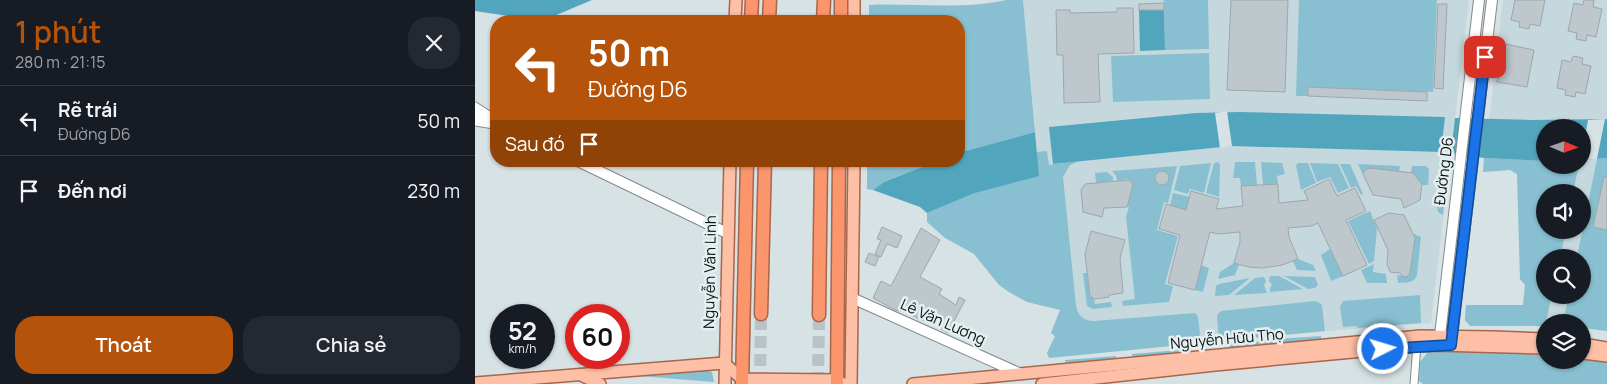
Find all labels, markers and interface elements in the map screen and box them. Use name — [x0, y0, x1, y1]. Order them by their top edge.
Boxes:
text: 1 phút — [15, 11, 101, 52]
button: close — [408, 17, 460, 69]
text: 50 m — [588, 29, 670, 77]
icon: left — [505, 35, 570, 100]
pin — [1464, 36, 1506, 78]
icon: arrive — [1471, 43, 1499, 71]
text: 280 m · 21:15 — [15, 51, 106, 73]
text: Đường D6 — [588, 74, 688, 104]
text: Rẽ trái — [58, 97, 118, 123]
icon: left — [15, 107, 43, 135]
text: 50 m — [418, 108, 460, 134]
north arrow — [1536, 119, 1591, 174]
map controls — [1536, 119, 1591, 369]
text: Đường D6 — [58, 123, 131, 145]
icon: arrive — [575, 130, 603, 158]
text: Sau đó — [505, 131, 565, 157]
street label: Đường D6 — [1429, 136, 1458, 206]
icon: arrive — [15, 177, 43, 205]
text: Đến nơi — [58, 178, 127, 204]
text: 230 m — [407, 178, 460, 204]
button: sound — [1536, 184, 1591, 239]
street label: Nguyễn Văn Linh — [698, 215, 721, 329]
button: search — [1536, 249, 1591, 304]
street label: Lê Văn Lương — [897, 293, 989, 350]
speed limit sign: 60 — [565, 304, 630, 369]
text: 52 — [508, 313, 537, 348]
button: layers — [1536, 314, 1591, 369]
button: Thoát — [15, 316, 233, 374]
button: Chia sẻ — [243, 316, 460, 374]
position arrow — [1356, 322, 1408, 374]
street label: Nguyễn Hữu Thọ — [1169, 323, 1285, 354]
text: km/h — [509, 340, 536, 357]

